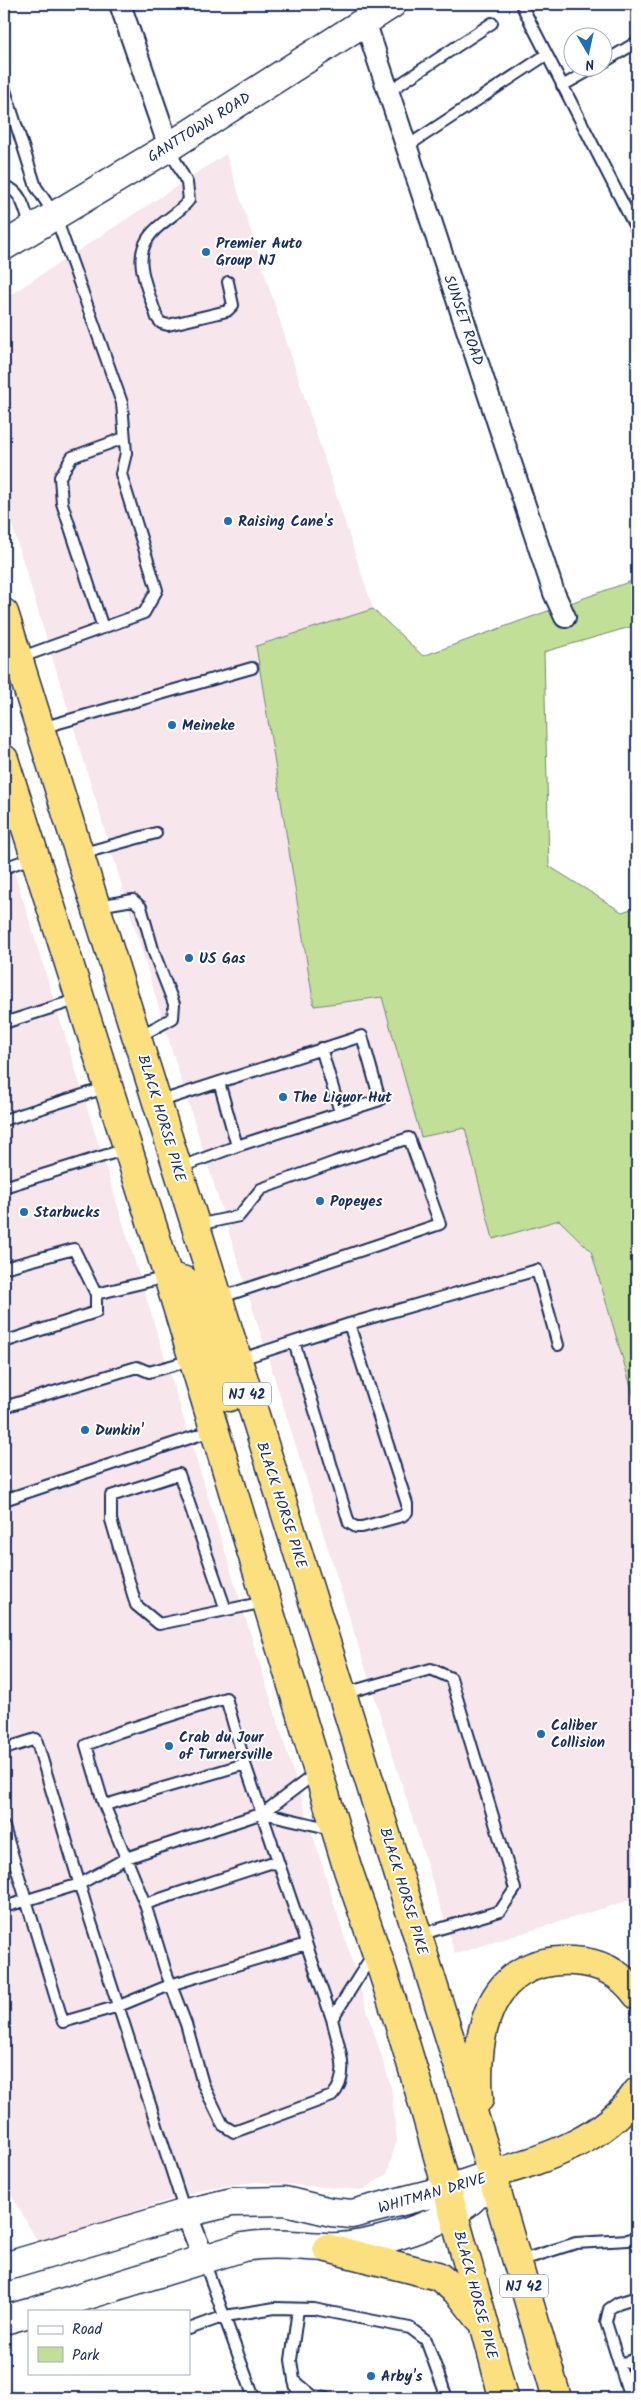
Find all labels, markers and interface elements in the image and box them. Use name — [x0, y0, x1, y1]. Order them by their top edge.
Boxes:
north arrow — [564, 28, 614, 78]
text: N — [584, 52, 596, 75]
street label: GANTTOWN ROAD — [143, 86, 256, 169]
place label: Premier Auto Group NJ — [216, 232, 302, 273]
marker: Premier Auto Group NJ — [200, 246, 212, 258]
street label: SUNSET ROAD — [436, 272, 490, 369]
place label: Raising Cane's — [238, 510, 334, 534]
marker: Raising Cane's — [222, 515, 234, 527]
place label: Meineke — [182, 714, 236, 738]
marker: Meineke — [166, 719, 178, 731]
place label: US Gas — [199, 947, 246, 971]
marker: US Gas — [183, 952, 195, 964]
street label: BLACK HORSE PIKE — [130, 1052, 192, 1186]
place label: The Liquor Hut — [293, 1086, 392, 1110]
marker: The Liquor Hut — [277, 1091, 289, 1103]
place label: Popeyes — [330, 1190, 383, 1214]
marker: Popeyes — [314, 1195, 326, 1207]
place label: Starbucks — [34, 1201, 100, 1225]
marker: Starbucks — [18, 1206, 30, 1218]
road number: NJ 42 — [223, 1382, 271, 1406]
place label: Dunkin' — [95, 1419, 144, 1443]
marker: Dunkin' — [79, 1424, 91, 1436]
street label: BLACK HORSE PIKE — [249, 1439, 313, 1573]
place label: Caliber Collision — [551, 1714, 605, 1755]
place label: Crab du Jour of Turnersville — [179, 1726, 273, 1767]
marker: Caliber Collision — [535, 1728, 547, 1740]
marker: Crab du Jour of Turnersville — [163, 1740, 175, 1752]
street label: BLACK HORSE PIKE — [372, 1825, 434, 1959]
street label: WHITMAN DRIVE — [375, 2167, 490, 2221]
street label: BLACK HORSE PIKE — [446, 2228, 504, 2363]
road number: NJ 42 — [500, 2274, 548, 2298]
legend — [28, 2310, 190, 2374]
text: Road — [72, 2318, 103, 2342]
text: Park — [72, 2344, 100, 2368]
place label: Arby's — [381, 2365, 423, 2389]
marker: Arby's — [365, 2370, 377, 2382]

